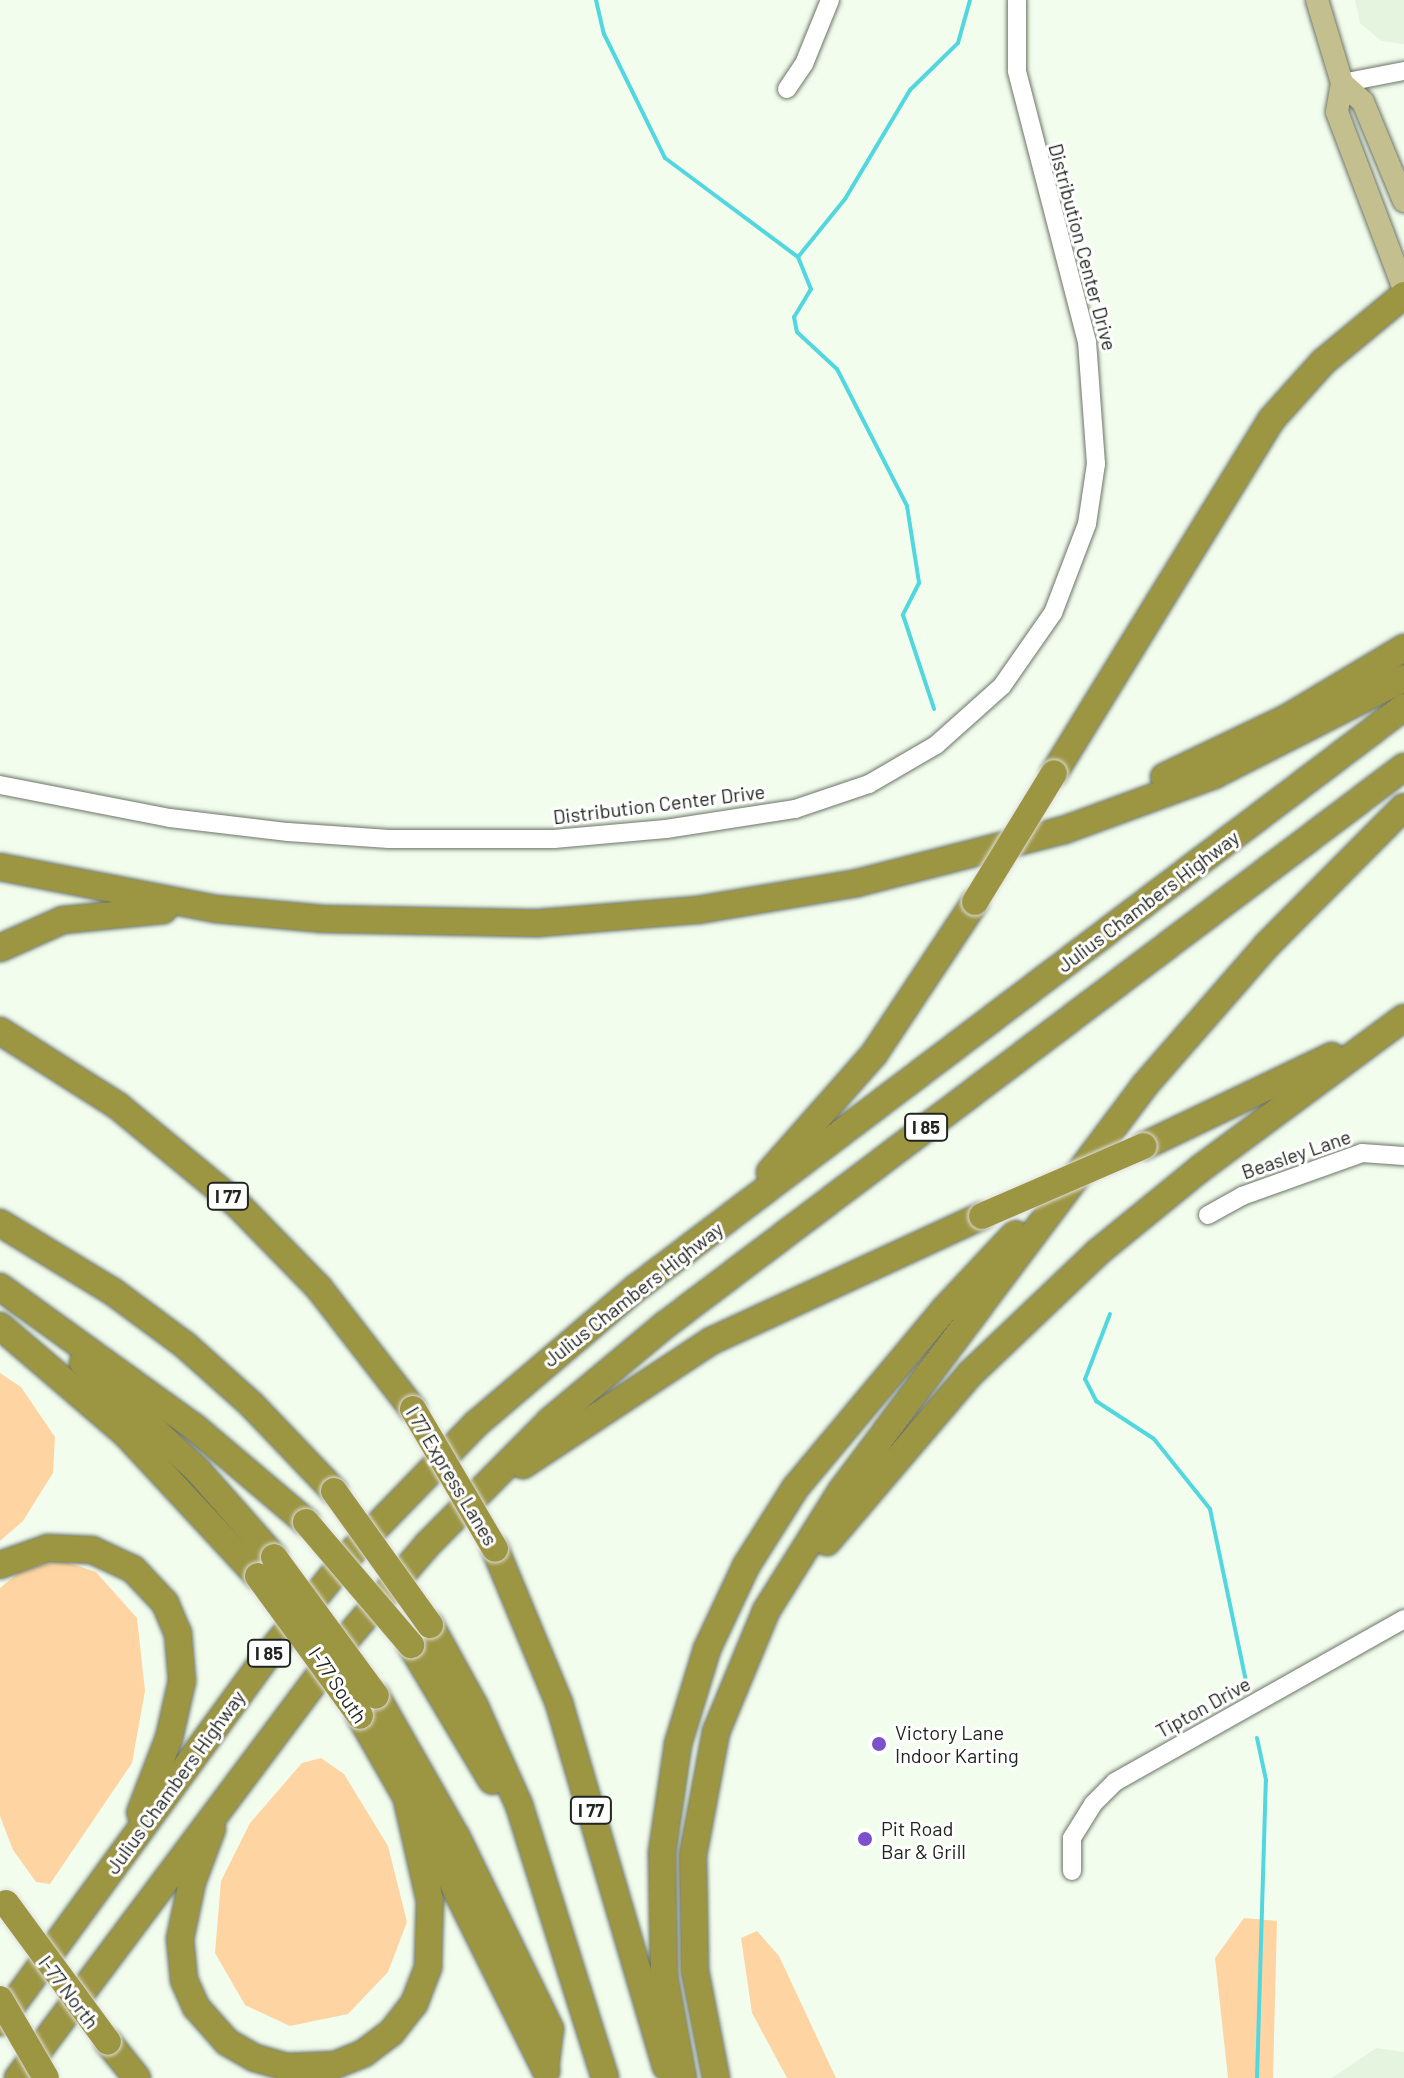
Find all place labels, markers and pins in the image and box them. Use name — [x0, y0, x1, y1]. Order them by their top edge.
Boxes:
place label: Victory Lane Indoor Karting — [895, 1720, 1019, 1767]
marker: Victory Lane Indoor Karting — [870, 1735, 888, 1753]
place label: Pit Road Bar & Grill — [881, 1816, 966, 1863]
marker: Pit Road Bar & Grill — [856, 1830, 874, 1848]

